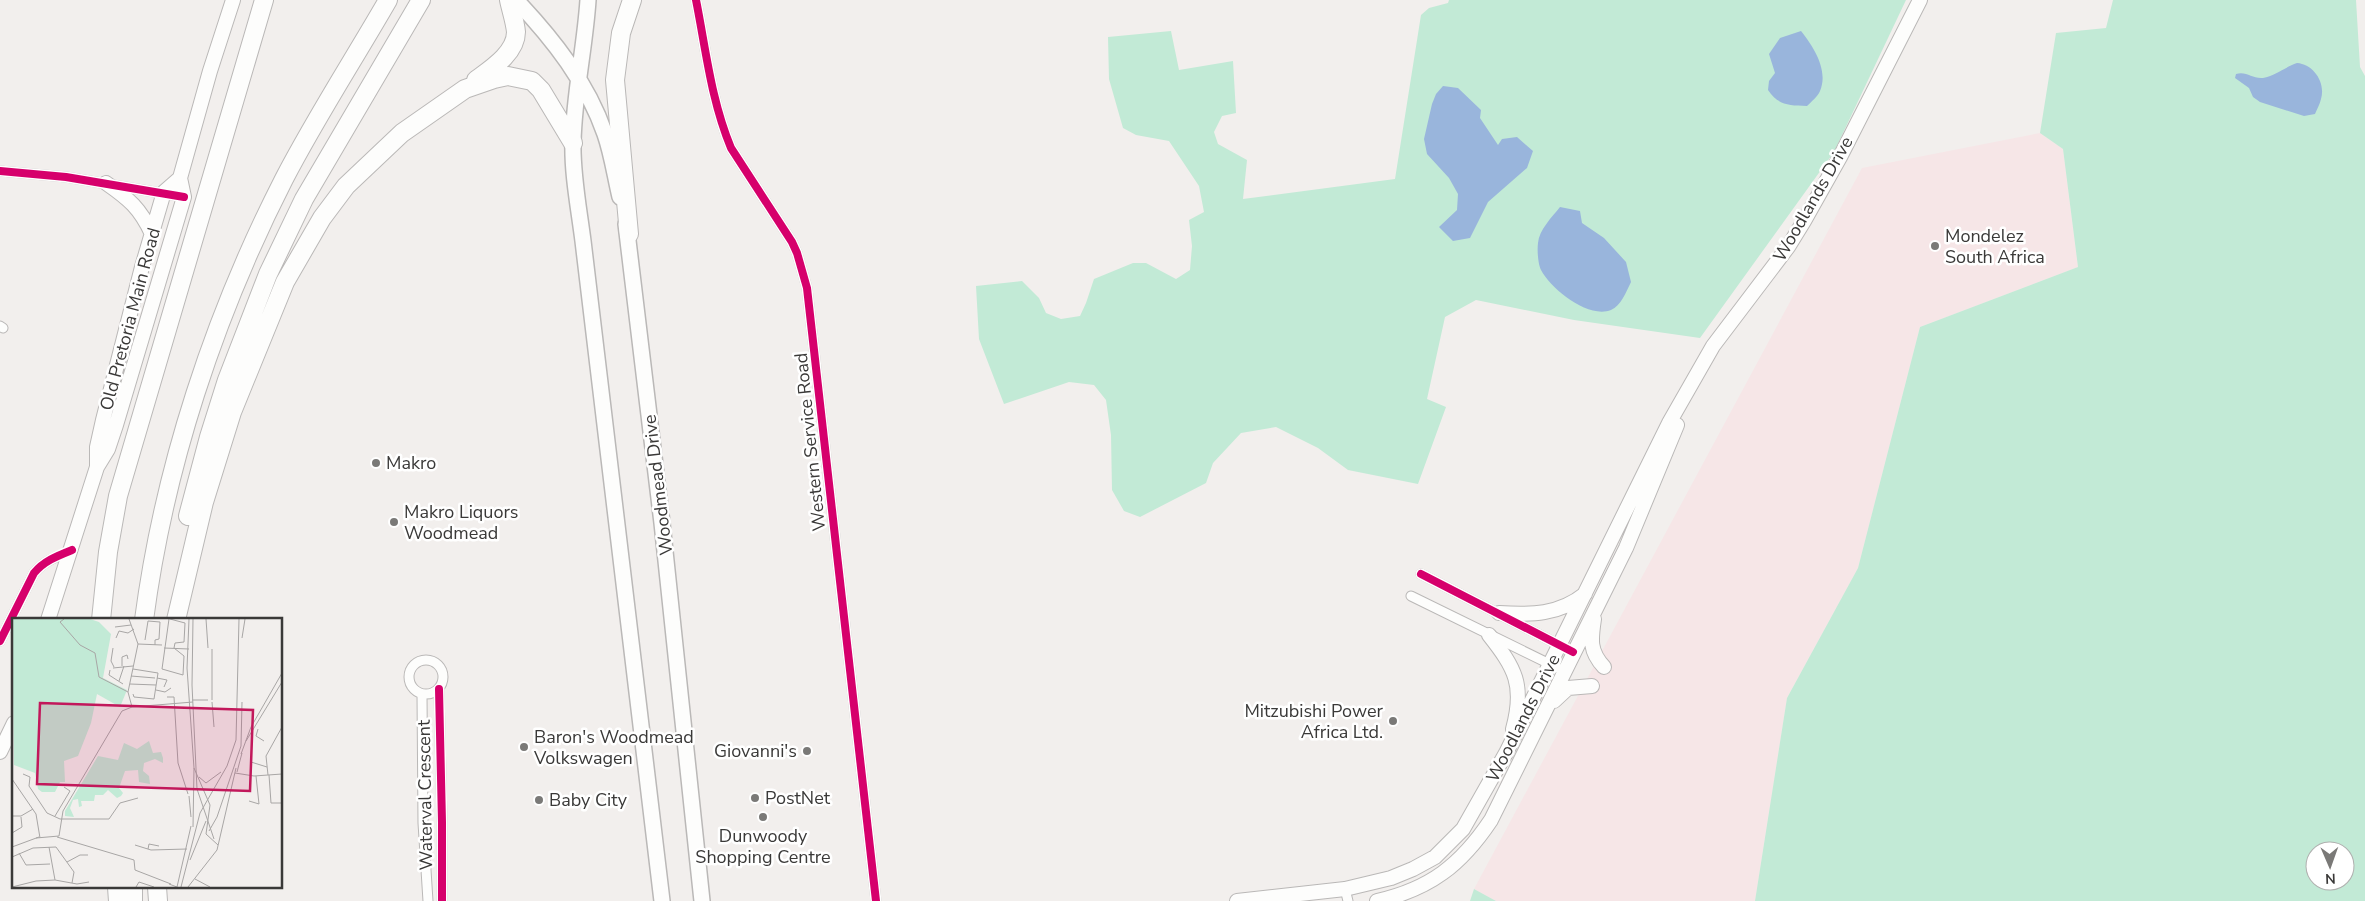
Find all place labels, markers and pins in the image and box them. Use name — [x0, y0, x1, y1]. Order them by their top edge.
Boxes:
place label: Mondelez South Africa — [1945, 224, 2045, 269]
marker: Mondelez South Africa — [1929, 240, 1941, 252]
place label: Makro — [386, 451, 436, 475]
marker: Makro — [370, 457, 382, 469]
place label: Makro Liquors Woodmead — [404, 500, 518, 545]
marker: Makro Liquors Woodmead — [388, 516, 400, 528]
place label: Mitzubishi Power Africa Ltd. — [1244, 699, 1384, 744]
marker: Mitzubishi Power Africa Ltd. — [1387, 715, 1399, 727]
place label: Baron's Woodmead Volkswagen — [533, 725, 694, 770]
place label: Giovanni's — [714, 739, 797, 763]
marker: Baron's Woodmead Volkswagen — [518, 741, 530, 753]
marker: Giovanni's — [801, 745, 813, 757]
place label: PostNet — [765, 786, 831, 810]
place label: Baby City — [549, 788, 628, 812]
marker: PostNet — [749, 792, 761, 804]
marker: Baby City — [533, 794, 545, 806]
marker: Dunwoody Shopping Centre — [757, 811, 769, 823]
place label: Dunwoody Shopping Centre — [695, 824, 831, 869]

